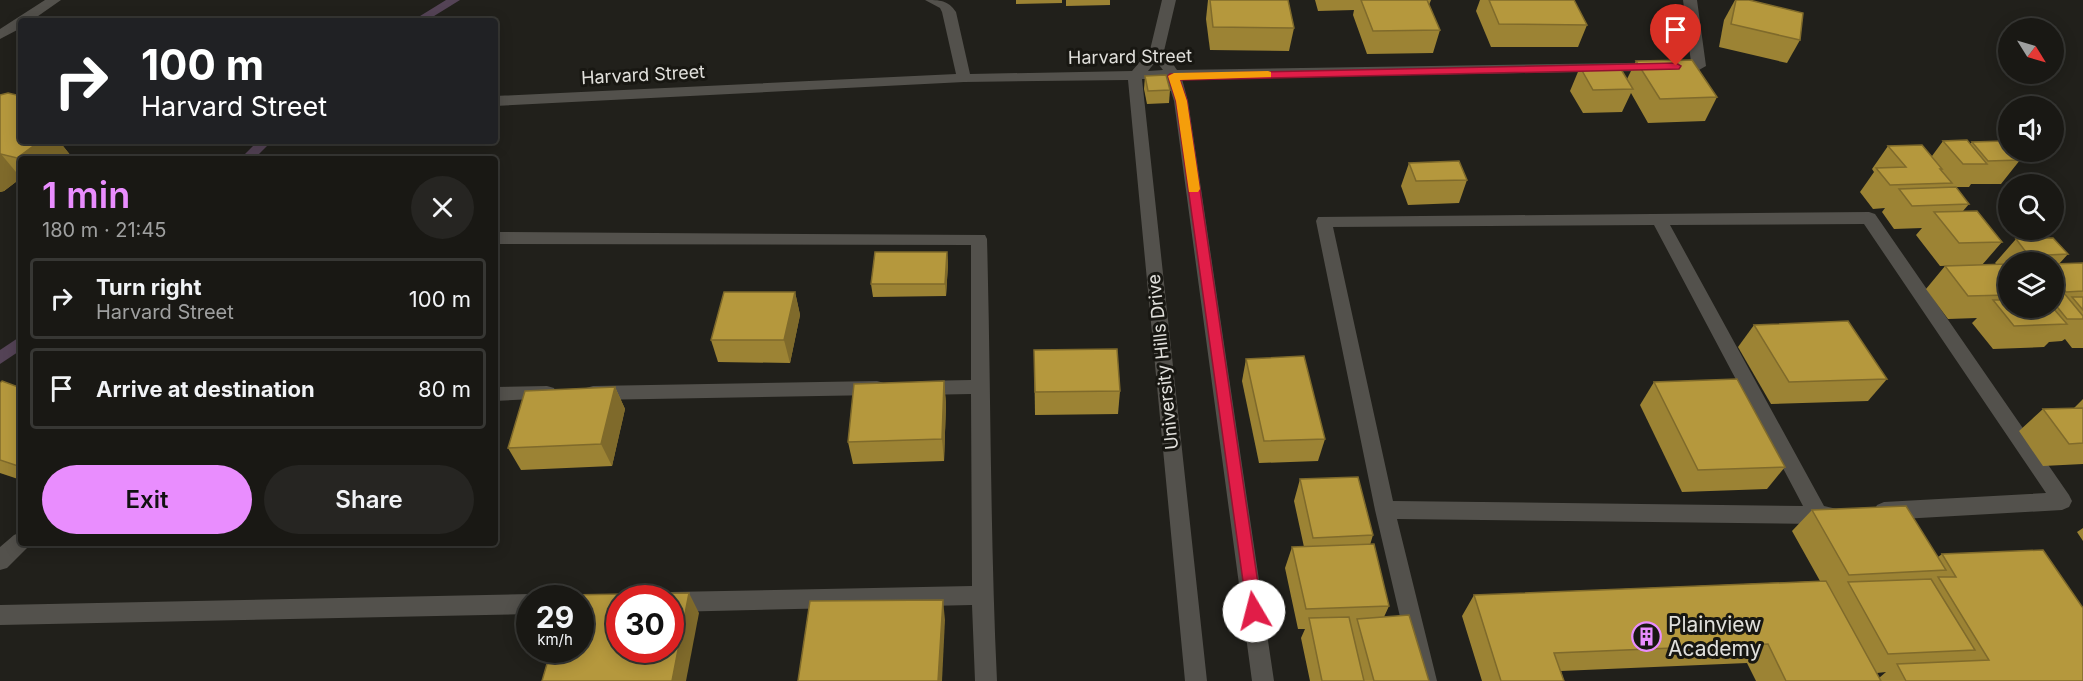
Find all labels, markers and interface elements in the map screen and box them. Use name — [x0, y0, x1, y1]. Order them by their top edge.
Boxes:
pin — [1650, 4, 1701, 66]
icon: arrive — [1659, 13, 1692, 46]
north arrow — [1998, 18, 2064, 84]
map controls — [1998, 18, 2064, 318]
text: 100 m — [141, 39, 264, 90]
icon: right — [42, 42, 120, 120]
street label: Harvard Street — [1068, 45, 1192, 68]
street label: Harvard Street — [580, 61, 706, 88]
text: Harvard Street — [141, 90, 327, 123]
button: sound — [1998, 96, 2064, 162]
text: 1 min — [42, 173, 130, 217]
button: search — [1998, 174, 2064, 240]
button: close — [411, 176, 474, 239]
text: 180 m · 21:45 — [42, 218, 166, 242]
button: layers — [1998, 252, 2064, 318]
street label: University Hills Drive — [1143, 273, 1182, 451]
text: Turn right — [96, 274, 202, 300]
icon: right — [45, 282, 78, 315]
text: 100 m — [409, 286, 471, 312]
text: Harvard Street — [96, 300, 234, 324]
icon: arrive — [45, 372, 78, 405]
text: Arrive at destination — [96, 376, 315, 402]
text: 80 m — [418, 376, 471, 402]
button: Exit — [42, 465, 252, 534]
button: Share — [264, 465, 474, 534]
position arrow — [1222, 579, 1286, 643]
speed limit sign: 30 — [606, 585, 684, 663]
text: 29 — [536, 599, 574, 635]
place label: Plainview Academy — [1668, 612, 1762, 661]
building icon: Plainview Academy — [1631, 621, 1663, 653]
text: km/h — [537, 630, 573, 649]

